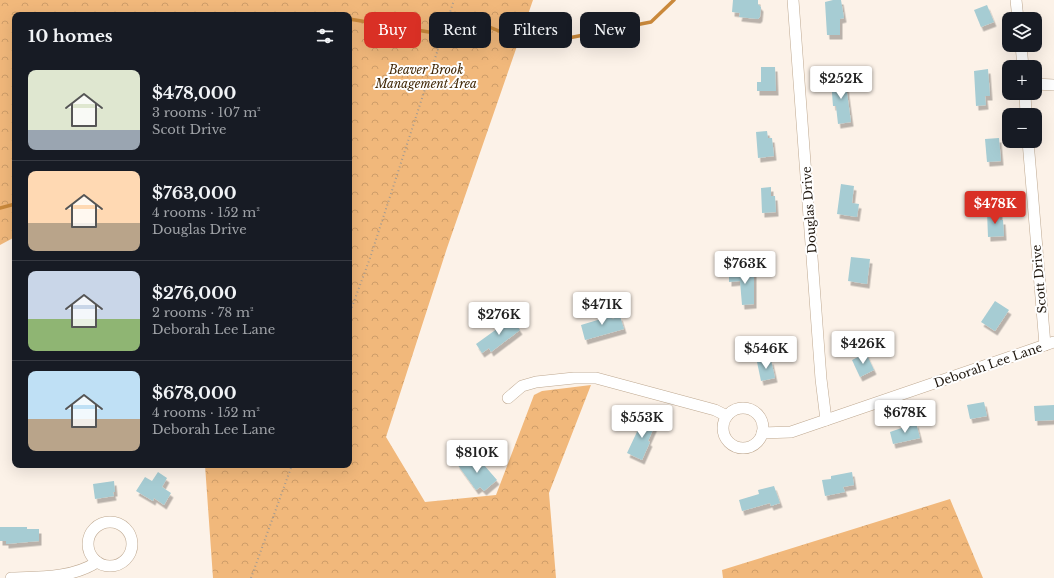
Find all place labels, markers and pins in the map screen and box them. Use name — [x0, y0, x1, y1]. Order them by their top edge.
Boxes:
pin: $252K — [813, 66, 869, 100]
pin: $478K — [967, 191, 1023, 225]
pin: $763K — [717, 251, 773, 285]
pin: $471K — [574, 292, 630, 326]
pin: $276K — [471, 302, 527, 336]
pin: $426K — [835, 331, 891, 365]
pin: $546K — [738, 336, 794, 370]
pin: $678K — [877, 400, 933, 434]
pin: $553K — [614, 405, 670, 439]
pin: $810K — [449, 440, 505, 474]

